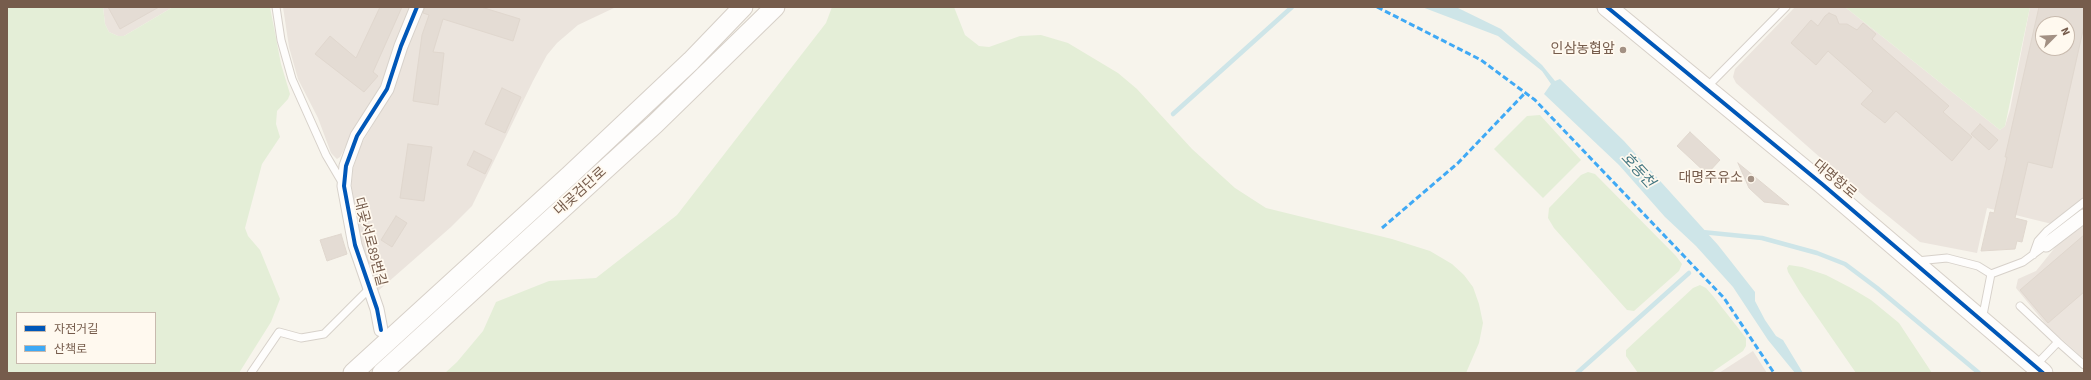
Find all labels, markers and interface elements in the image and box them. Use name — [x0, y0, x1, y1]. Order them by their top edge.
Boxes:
north arrow — [2035, 16, 2075, 56]
text: N — [2057, 25, 2074, 38]
place label: 인삼농협앞 — [1551, 42, 1615, 58]
marker: 인삼농협앞 — [1618, 45, 1628, 55]
water label: 호동천 — [1616, 150, 1658, 192]
street label: 대명항로 — [1809, 157, 1859, 203]
street label: 대곶검단로 — [551, 164, 611, 220]
place label: 대명주유소 — [1679, 171, 1743, 187]
marker: 대명주유소 — [1746, 174, 1756, 184]
street label: 대곶서로89번길 — [349, 196, 389, 288]
legend — [16, 312, 156, 364]
text: 자전거길 — [54, 321, 98, 338]
text: 산책로 — [54, 341, 87, 358]

